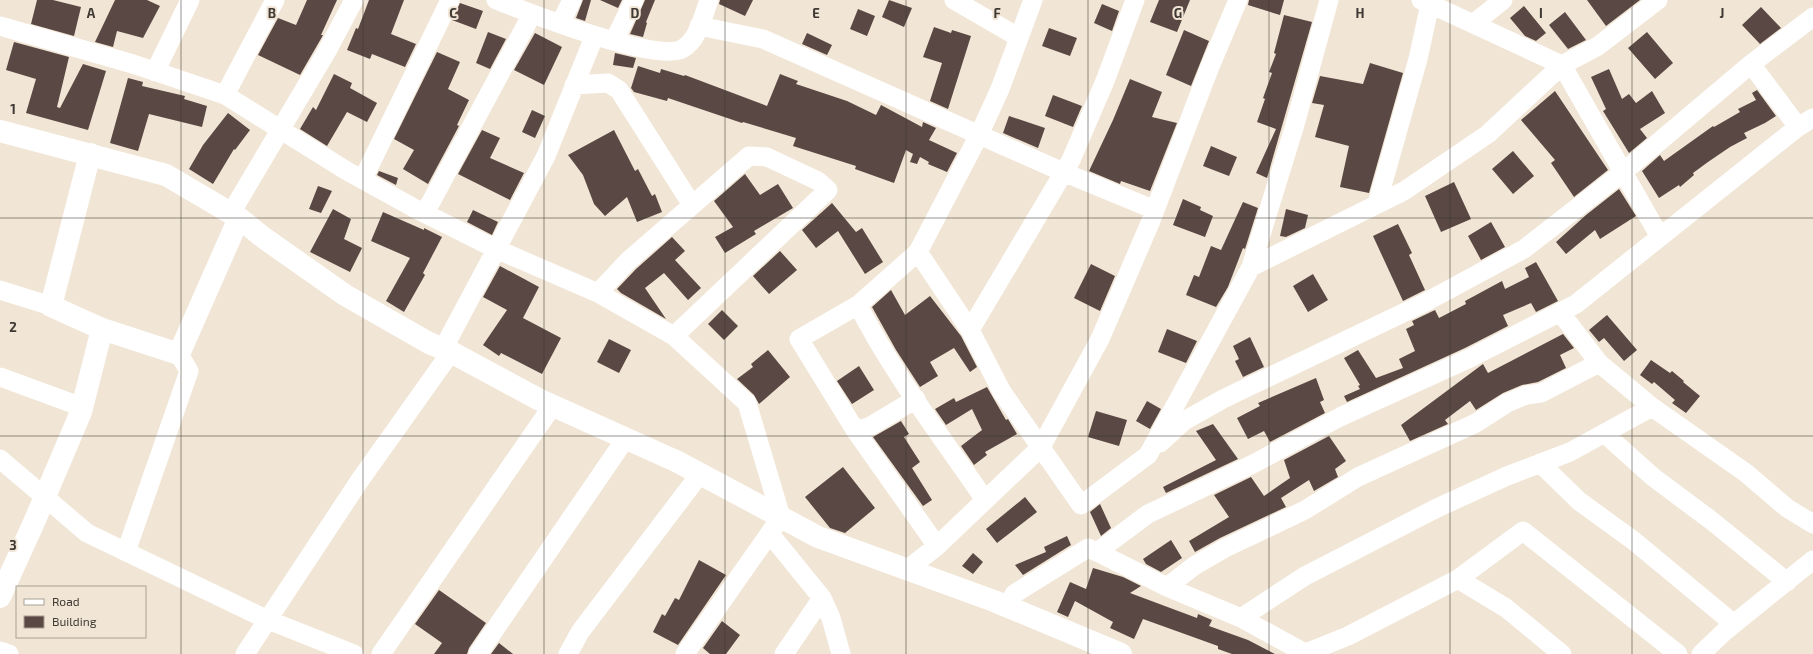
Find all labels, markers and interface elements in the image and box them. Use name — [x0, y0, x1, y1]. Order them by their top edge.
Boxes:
text: A — [87, 5, 96, 21]
text: B — [268, 5, 276, 21]
text: C — [449, 5, 457, 21]
text: D — [631, 5, 640, 21]
text: E — [812, 5, 820, 21]
text: F — [993, 5, 1001, 21]
text: G — [1174, 5, 1182, 21]
text: H — [1356, 5, 1365, 21]
text: I — [1539, 5, 1543, 21]
text: J — [1720, 5, 1724, 21]
text: 1 — [10, 101, 16, 117]
text: 2 — [9, 319, 17, 335]
text: 3 — [9, 537, 17, 553]
legend — [16, 586, 146, 638]
text: Road — [52, 594, 80, 608]
text: Building — [52, 614, 97, 628]

